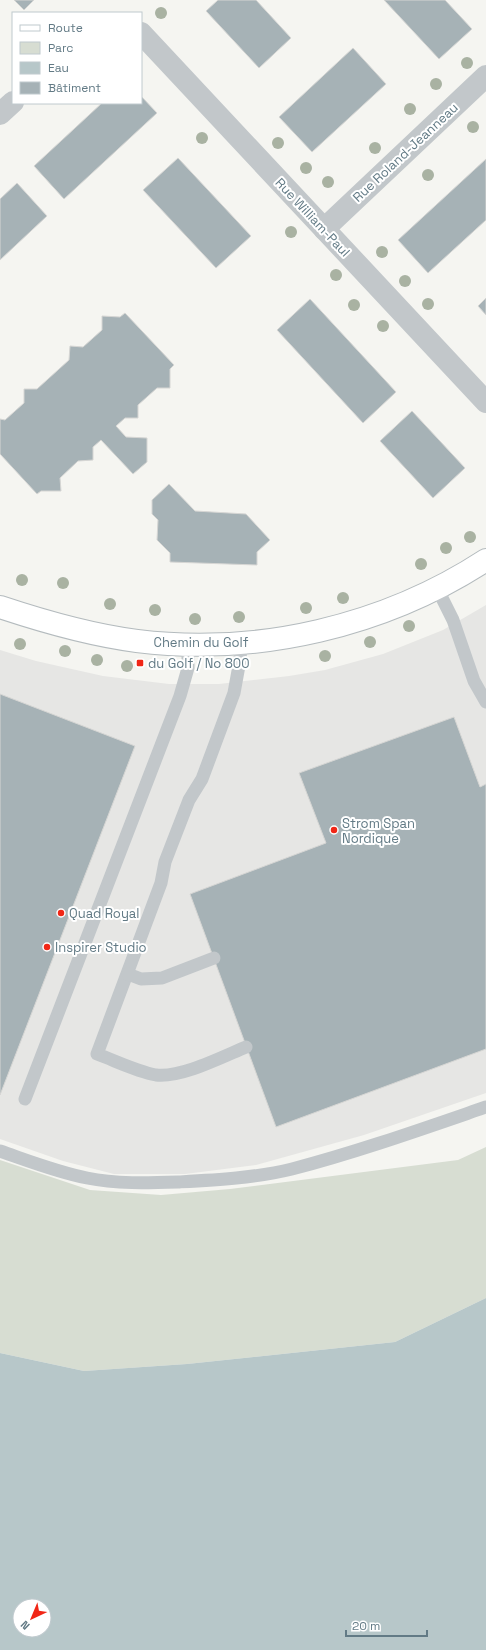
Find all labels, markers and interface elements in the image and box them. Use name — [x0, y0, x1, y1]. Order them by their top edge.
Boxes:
legend — [12, 12, 142, 104]
text: Route — [48, 20, 83, 36]
text: Parc — [48, 40, 73, 56]
text: Eau — [48, 60, 69, 76]
text: Bâtiment — [48, 80, 101, 96]
street label: Rue Roland-Jeanneau — [349, 99, 462, 206]
street label: Rue William-Paul — [272, 174, 354, 260]
street label: Chemin du Golf — [154, 634, 249, 651]
place label: du Golf / No 800 — [148, 655, 249, 672]
marker: du Golf / No 800 — [135, 658, 145, 668]
place label: Strom Span Nordique — [342, 815, 415, 847]
marker: Strom Span Nordique — [329, 825, 339, 835]
place label: Quad Royal — [69, 905, 140, 922]
marker: Quad Royal — [56, 908, 66, 918]
place label: Inspirer Studio — [55, 939, 147, 956]
marker: Inspirer Studio — [42, 942, 52, 952]
north arrow — [12, 1598, 52, 1638]
scale bar — [346, 1612, 427, 1638]
text: N — [18, 1618, 33, 1633]
text: 20 m — [352, 1618, 380, 1634]

